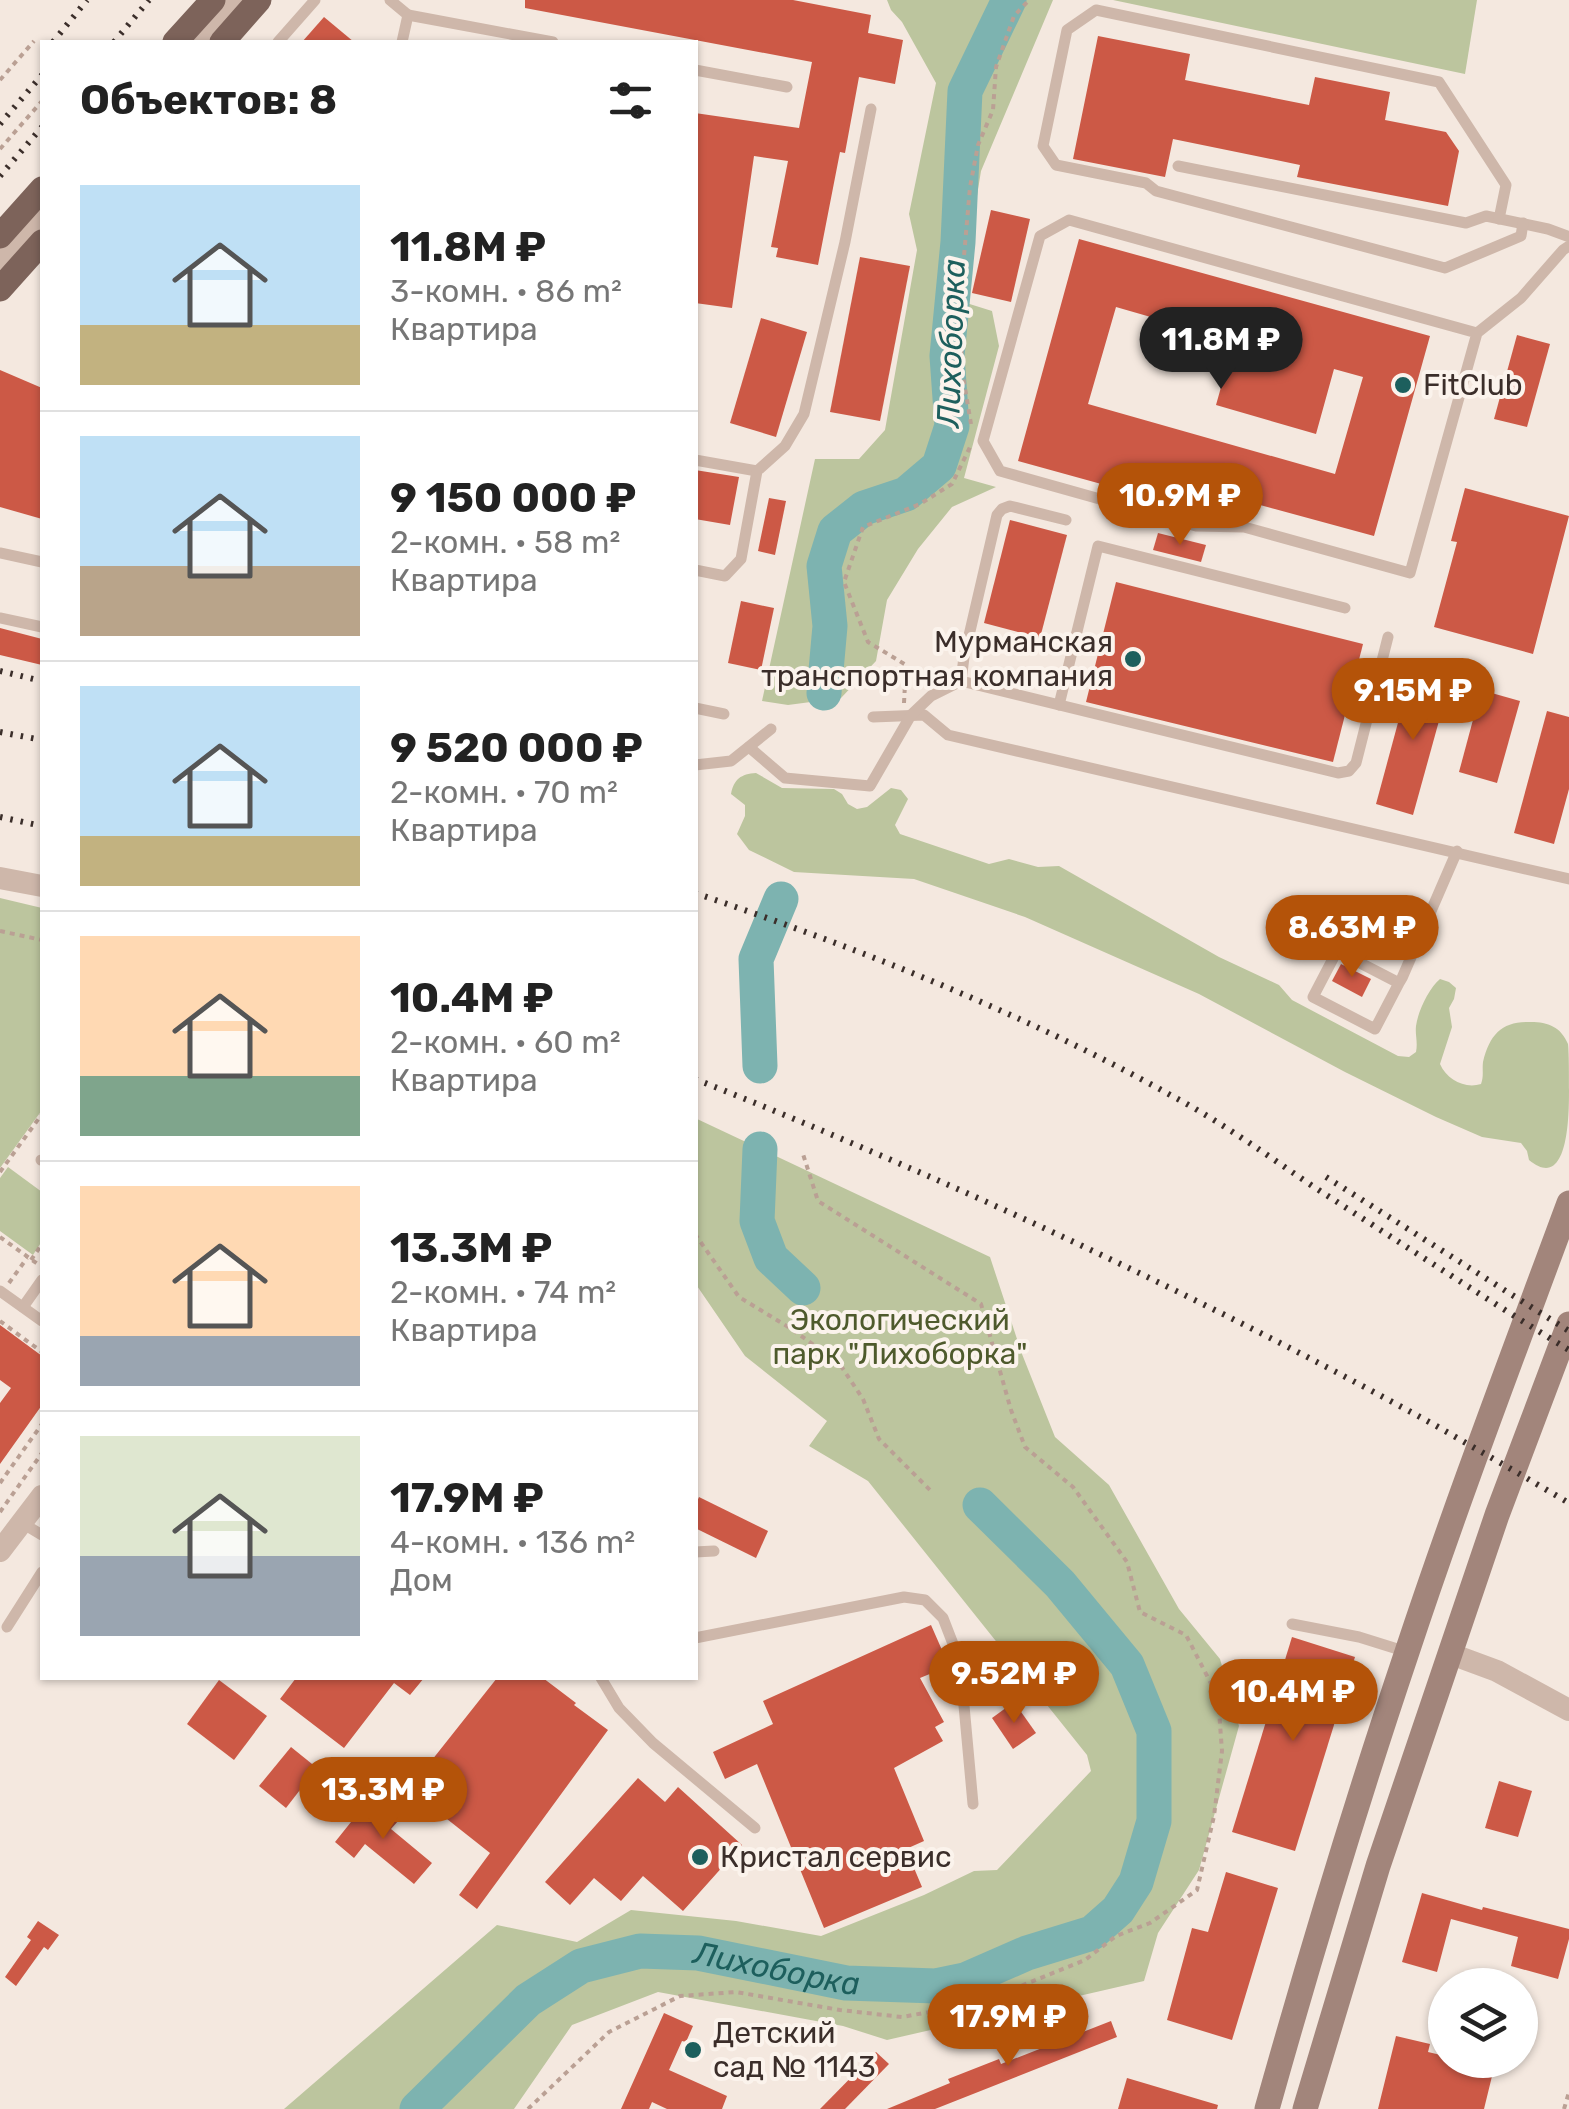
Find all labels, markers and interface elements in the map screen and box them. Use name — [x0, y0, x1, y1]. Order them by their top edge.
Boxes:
icon: filters — [603, 73, 658, 128]
text: Объектов: 8 — [80, 75, 337, 125]
text: 11.8M ₽ — [390, 222, 546, 272]
icon: home — [160, 225, 280, 345]
water label: Лихоборка — [929, 258, 973, 430]
text: 3-комн. · 86 m² — [390, 272, 622, 310]
pin: 11.8M ₽ — [1129, 307, 1313, 392]
text: Квартира — [390, 310, 538, 348]
text: 11.8M ₽ — [1162, 320, 1280, 358]
place label: FitClub — [1423, 367, 1523, 403]
marker: FitClub — [1392, 374, 1414, 396]
pin: 10.9M ₽ — [1088, 463, 1272, 548]
text: 9 150 000 ₽ — [390, 473, 636, 523]
icon: home — [160, 476, 280, 596]
text: 10.9M ₽ — [1119, 476, 1241, 514]
text: 2-комн. · 58 m² — [390, 523, 620, 561]
text: Квартира — [390, 561, 538, 599]
place label: Мурманская транспортная компания — [761, 624, 1113, 694]
marker: Мурманская транспортная компания — [1122, 648, 1144, 670]
pin: 9.15M ₽ — [1321, 658, 1505, 743]
text: 9.15M ₽ — [1354, 671, 1472, 709]
text: 9 520 000 ₽ — [390, 723, 643, 773]
icon: home — [160, 726, 280, 846]
text: 2-комн. · 70 m² — [390, 773, 618, 811]
text: Квартира — [390, 811, 538, 849]
pin: 8.63M ₽ — [1260, 895, 1444, 980]
text: 8.63M ₽ — [1288, 908, 1416, 946]
text: 10.4M ₽ — [390, 973, 553, 1023]
icon: home — [160, 976, 280, 1096]
text: 2-комн. · 60 m² — [390, 1023, 621, 1061]
text: Квартира — [390, 1061, 538, 1099]
text: 13.3M ₽ — [390, 1223, 552, 1273]
icon: home — [160, 1226, 280, 1346]
text: 2-комн. · 74 m² — [390, 1273, 616, 1311]
park label: Экологический парк "Лихоборка" — [772, 1302, 1028, 1372]
text: Квартира — [390, 1311, 538, 1349]
text: 17.9M ₽ — [390, 1473, 544, 1523]
icon: home — [160, 1476, 280, 1596]
text: 4-комн. · 136 m² — [390, 1523, 635, 1561]
text: Дом — [390, 1561, 453, 1599]
pin: 9.52M ₽ — [922, 1641, 1106, 1726]
text: 9.52M ₽ — [951, 1654, 1077, 1692]
pin: 10.4M ₽ — [1201, 1659, 1385, 1744]
text: 10.4M ₽ — [1231, 1672, 1355, 1710]
pin: 13.3M ₽ — [291, 1757, 475, 1842]
text: 13.3M ₽ — [321, 1770, 445, 1808]
place label: Кристал сервис — [720, 1839, 951, 1875]
marker: Кристал сервис — [689, 1846, 711, 1868]
water label: Лихоборка — [689, 1933, 860, 2002]
map controls — [1428, 1968, 1538, 2078]
button: layers — [1428, 1968, 1538, 2078]
pin: 17.9M ₽ — [916, 1984, 1100, 2069]
text: 17.9M ₽ — [949, 1997, 1067, 2035]
place label: Детский сад № 1143 — [713, 2015, 876, 2085]
marker: Детский сад № 1143 — [682, 2039, 704, 2061]

